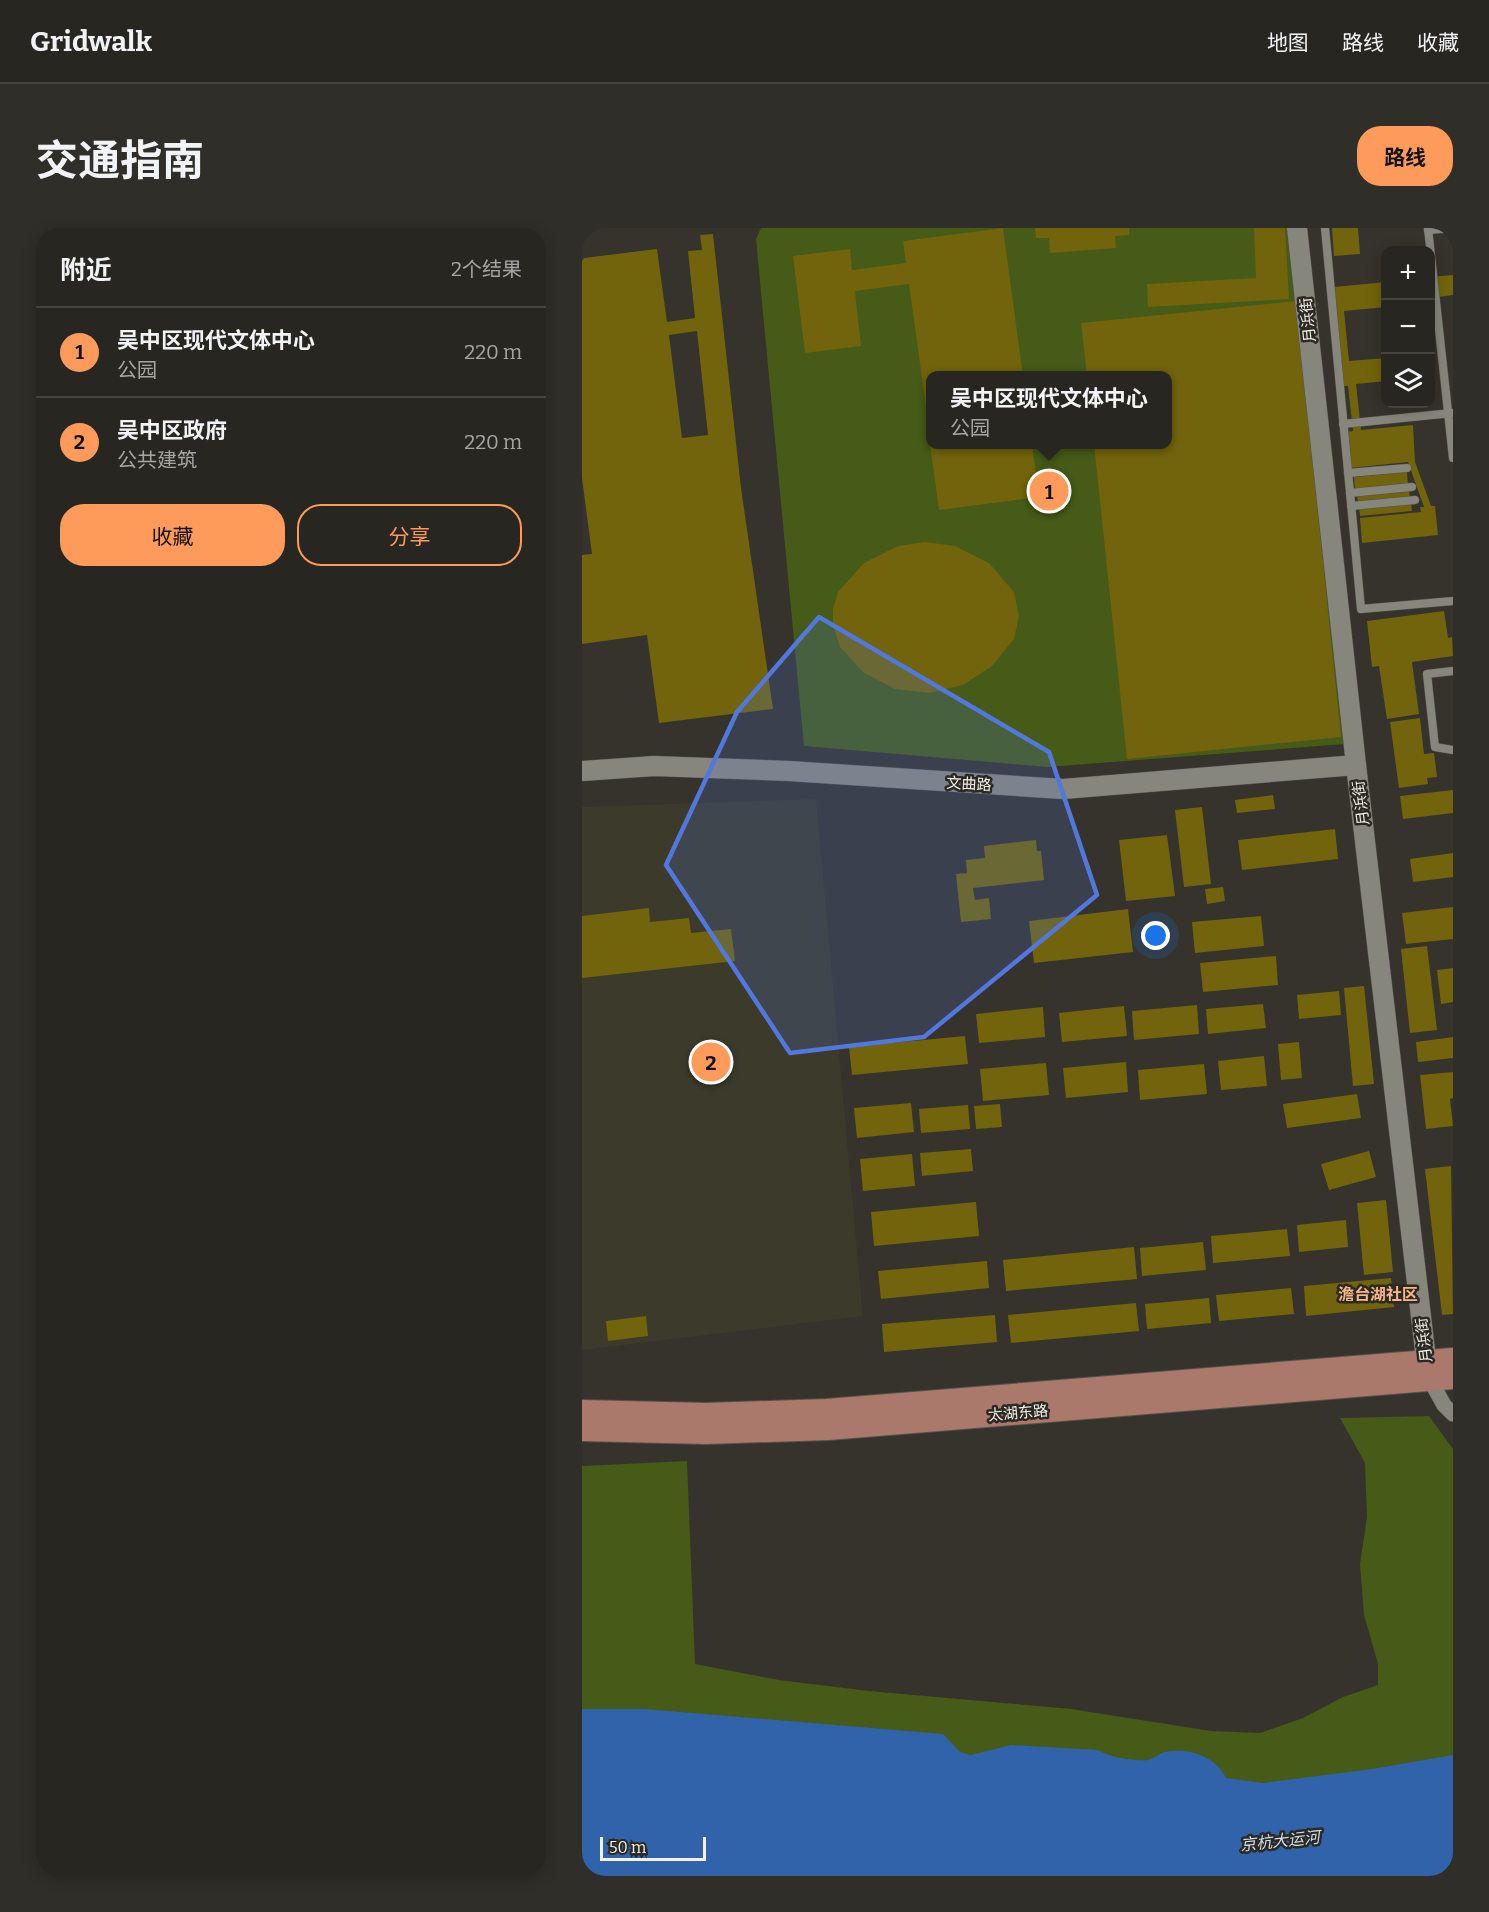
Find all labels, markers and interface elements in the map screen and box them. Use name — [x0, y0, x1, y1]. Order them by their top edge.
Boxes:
text: Gridwalk — [30, 25, 152, 58]
text: 地图 — [1267, 30, 1309, 56]
text: 路线 — [1342, 30, 1384, 56]
text: 收藏 — [1417, 30, 1459, 56]
button: 路线 — [1357, 126, 1453, 186]
text: 交通指南 — [36, 136, 204, 186]
map controls — [1381, 246, 1435, 408]
button: + — [1381, 246, 1435, 300]
text: 附近 — [60, 255, 112, 286]
text: 2个结果 — [451, 257, 522, 281]
street label: 月浜街 — [1297, 297, 1319, 343]
button: − — [1381, 300, 1435, 354]
text: 吴中区现代文体中心 — [117, 327, 315, 354]
text: 1 — [75, 340, 84, 364]
text: 220 m — [464, 340, 522, 364]
button: layers — [1381, 354, 1435, 408]
text: 公园 — [117, 358, 157, 382]
popup — [926, 371, 1172, 449]
text: 吴中区现代文体中心 — [950, 385, 1148, 412]
text: 公园 — [950, 416, 990, 440]
text: 吴中区政府 — [117, 417, 227, 444]
text: 2 — [74, 430, 85, 454]
text: 220 m — [464, 430, 522, 454]
text: 公共建筑 — [117, 448, 197, 472]
pin: 1 — [1030, 468, 1068, 514]
button: 收藏 — [60, 504, 285, 566]
button: 分享 — [297, 504, 522, 566]
street label: 文曲路 — [946, 774, 992, 794]
street label: 月浜街 — [1349, 780, 1373, 826]
your location — [1141, 921, 1170, 950]
pin: 2 — [692, 1040, 730, 1084]
district label: 澹台湖社区 — [1338, 1285, 1418, 1304]
street label: 月浜街 — [1412, 1317, 1436, 1363]
street label: 太湖东路 — [987, 1401, 1049, 1425]
water label: 京杭大运河 — [1239, 1827, 1324, 1855]
scale bar — [600, 1834, 706, 1862]
text: 50 m — [609, 1838, 646, 1857]

